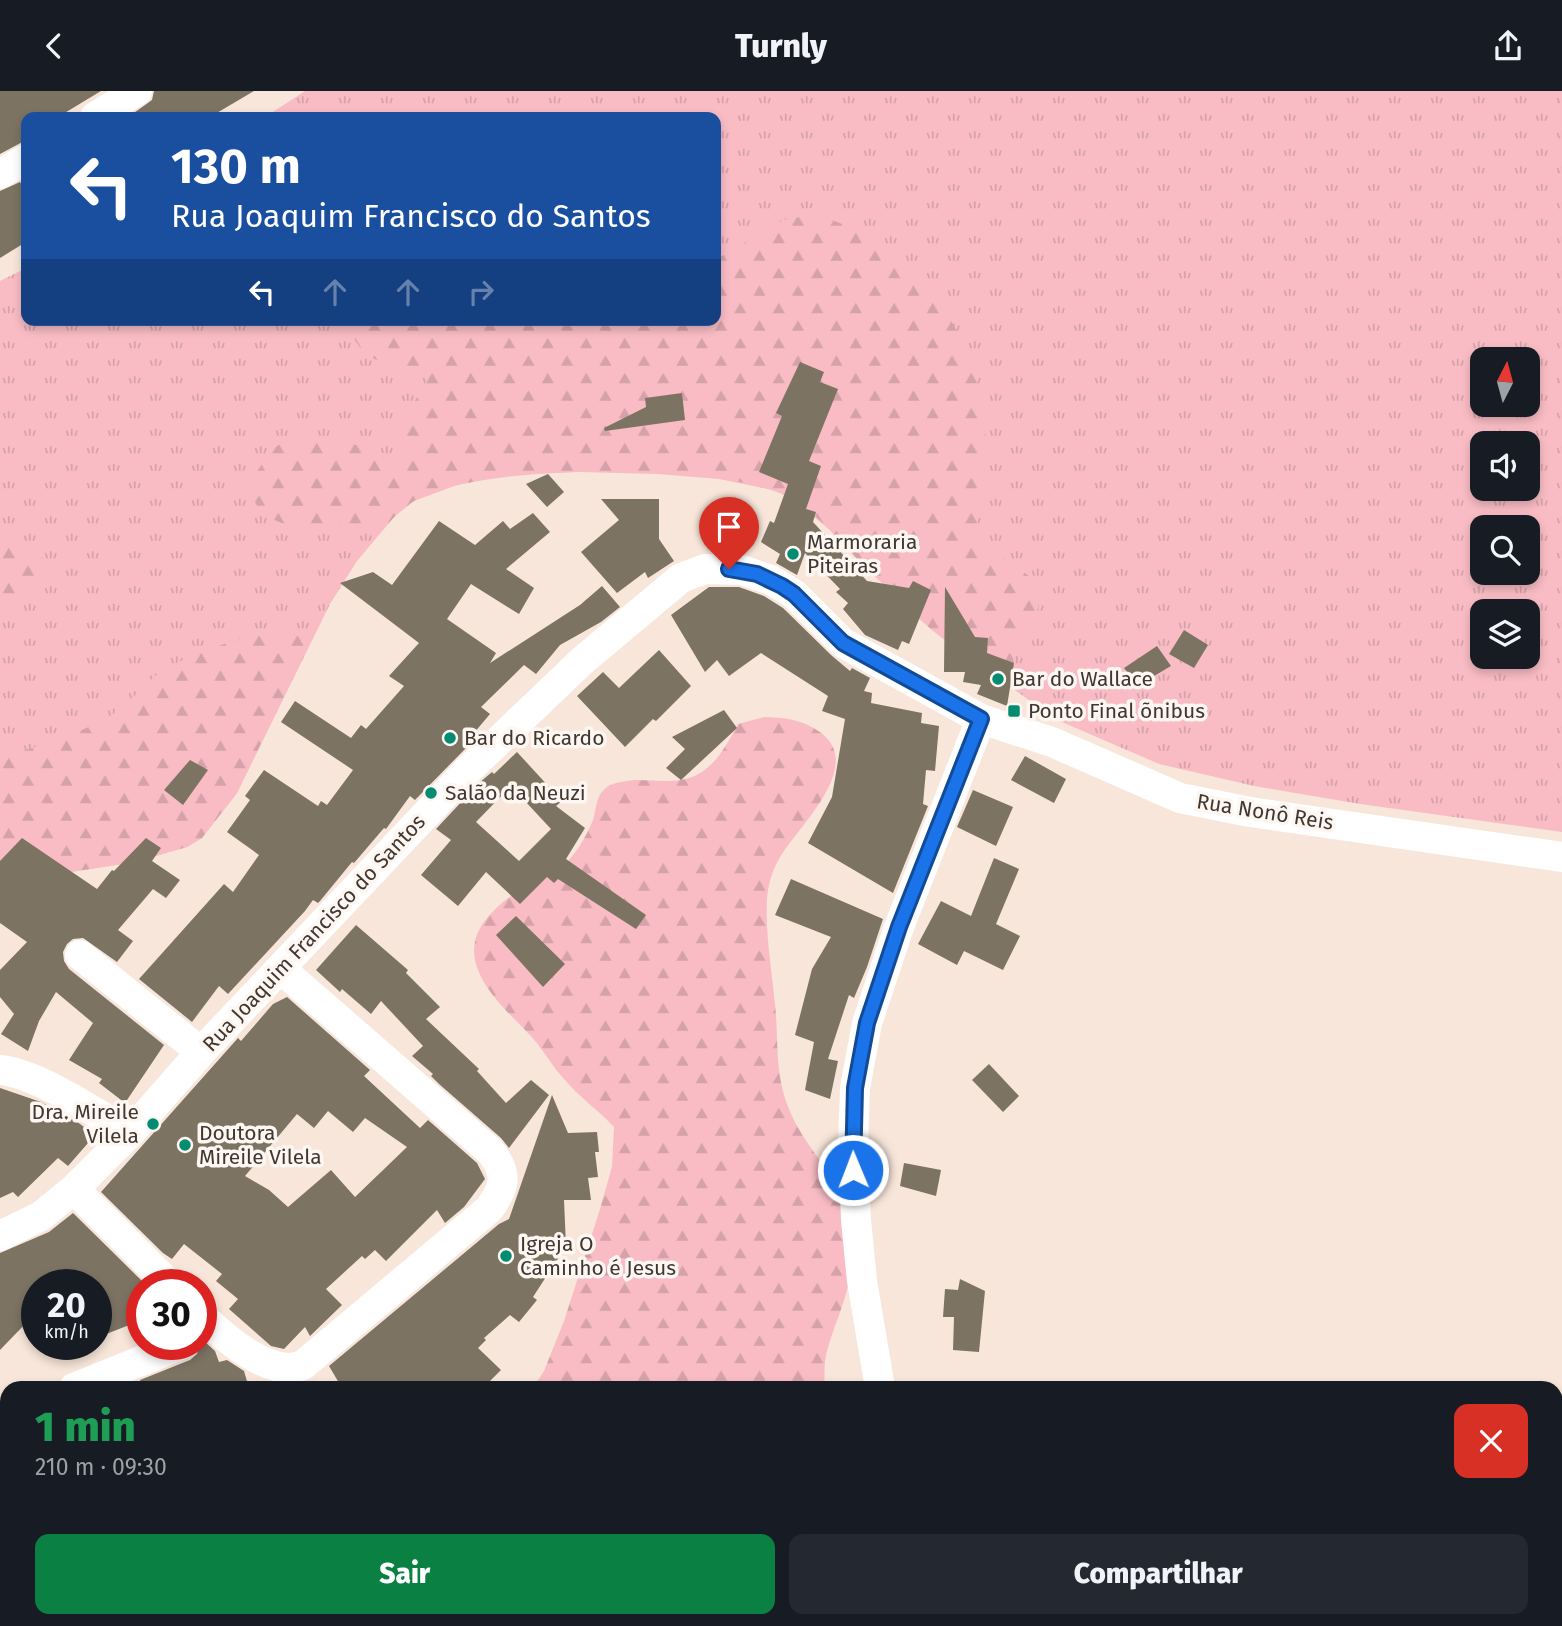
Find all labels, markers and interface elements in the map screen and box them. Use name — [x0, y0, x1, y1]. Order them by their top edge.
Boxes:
icon: back — [35, 27, 73, 65]
text: Turnly — [735, 27, 827, 65]
icon: share — [1489, 27, 1527, 65]
text: 130 m — [171, 137, 301, 196]
icon: left — [56, 140, 147, 231]
text: Rua Joaquim Francisco do Santos — [171, 197, 651, 235]
icon: left — [243, 273, 281, 311]
icon: ahead — [316, 273, 354, 311]
icon: ahead — [389, 273, 427, 311]
icon: right — [462, 273, 500, 311]
north arrow — [1470, 347, 1540, 417]
map controls — [1470, 347, 1540, 669]
button: sound — [1470, 431, 1540, 501]
pin — [699, 497, 759, 569]
icon: arrive — [710, 508, 748, 546]
button: search — [1470, 515, 1540, 585]
place label: Marmoraria Piteiras — [807, 529, 917, 579]
marker: Marmoraria Piteiras — [785, 546, 801, 562]
button: layers — [1470, 599, 1540, 669]
place label: Bar do Wallace — [1012, 666, 1153, 692]
marker: Bar do Wallace — [990, 671, 1006, 687]
place label: Ponto Final õnibus — [1028, 698, 1205, 724]
marker: Ponto Final õnibus — [1006, 703, 1022, 719]
place label: Bar do Ricardo — [464, 725, 604, 751]
marker: Bar do Ricardo — [442, 730, 458, 746]
place label: Salão da Neuzi — [445, 780, 586, 806]
marker: Salão da Neuzi — [423, 785, 439, 801]
street label: Rua Nonô Reis — [1195, 788, 1335, 836]
street label: Rua Joaquim Francisco do Santos — [197, 809, 431, 1057]
place label: Dra. Mireile Vilela — [31, 1099, 139, 1149]
marker: Dra. Mireile Vilela — [145, 1116, 161, 1132]
place label: Doutora Mireile Vilela — [199, 1120, 322, 1170]
position arrow — [816, 1133, 890, 1207]
marker: Doutora Mireile Vilela — [177, 1137, 193, 1153]
place label: Igreja O Caminho é Jesus — [520, 1231, 676, 1281]
marker: Igreja O Caminho é Jesus — [498, 1248, 514, 1264]
speed limit sign: 30 — [126, 1269, 217, 1360]
text: 20 — [47, 1284, 86, 1326]
text: km/h — [44, 1321, 89, 1343]
text: 1 min — [35, 1402, 136, 1452]
button: close — [1454, 1404, 1528, 1478]
text: 210 m · 09:30 — [35, 1453, 167, 1481]
button: Sair — [35, 1534, 775, 1614]
button: Compartilhar — [789, 1534, 1528, 1614]

